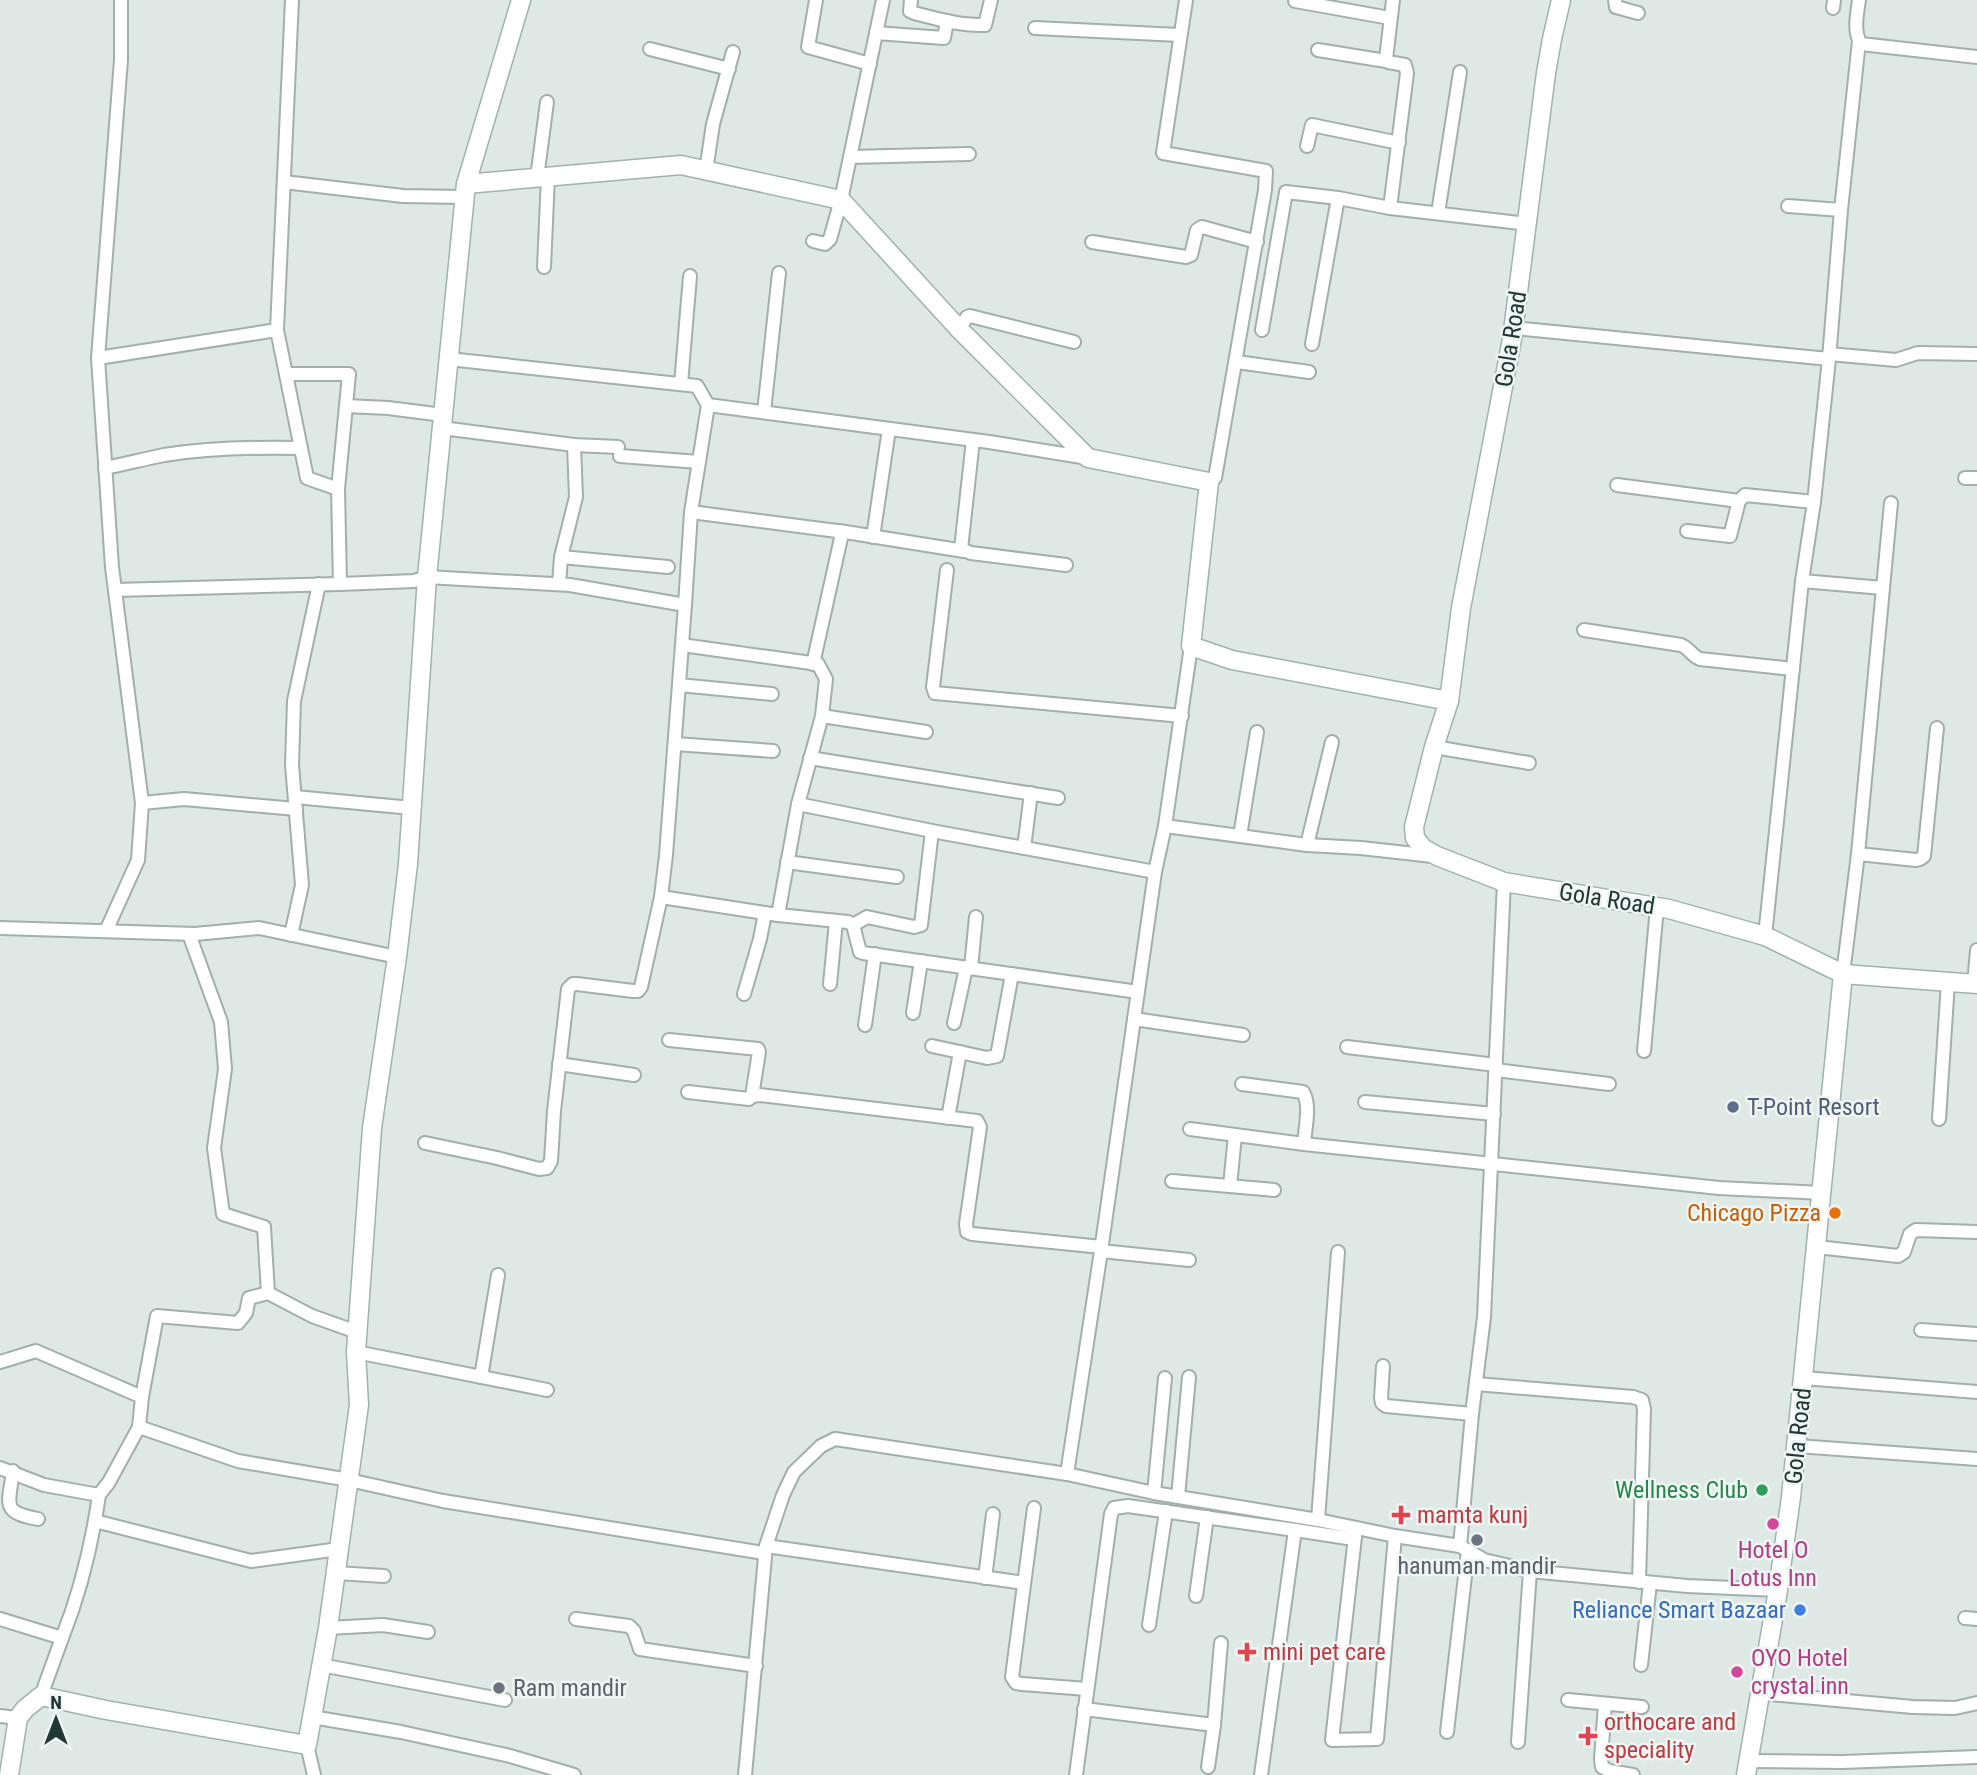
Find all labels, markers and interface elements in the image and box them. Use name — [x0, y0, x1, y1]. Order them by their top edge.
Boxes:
street label: Gola Road — [1490, 289, 1532, 389]
street label: Gola Road — [1557, 878, 1657, 920]
place label: T-Point Resort — [1747, 1093, 1880, 1121]
marker: T-Point Resort — [1725, 1099, 1741, 1115]
place label: Chicago Pizza — [1687, 1199, 1821, 1227]
marker: Chicago Pizza — [1827, 1205, 1843, 1221]
street label: Gola Road — [1779, 1386, 1817, 1486]
place label: Wellness Club — [1615, 1476, 1748, 1504]
marker: Wellness Club — [1754, 1482, 1770, 1498]
place label: mamta kunj — [1417, 1501, 1528, 1529]
marker: mamta kunj — [1391, 1505, 1411, 1525]
marker: Hotel O Lotus Inn — [1765, 1516, 1781, 1532]
marker: hanuman mandir — [1469, 1532, 1485, 1548]
place label: Hotel O Lotus Inn — [1729, 1536, 1817, 1592]
place label: hanuman mandir — [1398, 1552, 1556, 1580]
place label: Reliance Smart Bazaar — [1572, 1596, 1786, 1624]
marker: Reliance Smart Bazaar — [1792, 1602, 1808, 1618]
place label: mini pet care — [1263, 1638, 1386, 1666]
marker: mini pet care — [1237, 1642, 1257, 1662]
place label: OYO Hotel crystal inn — [1751, 1644, 1849, 1700]
marker: OYO Hotel crystal inn — [1729, 1664, 1745, 1680]
place label: Ram mandir — [513, 1674, 627, 1702]
marker: Ram mandir — [491, 1680, 507, 1696]
north arrow — [21, 1684, 91, 1754]
text: N — [50, 1691, 62, 1714]
place label: orthocare and speciality — [1604, 1708, 1736, 1764]
marker: orthocare and speciality — [1578, 1726, 1598, 1746]

